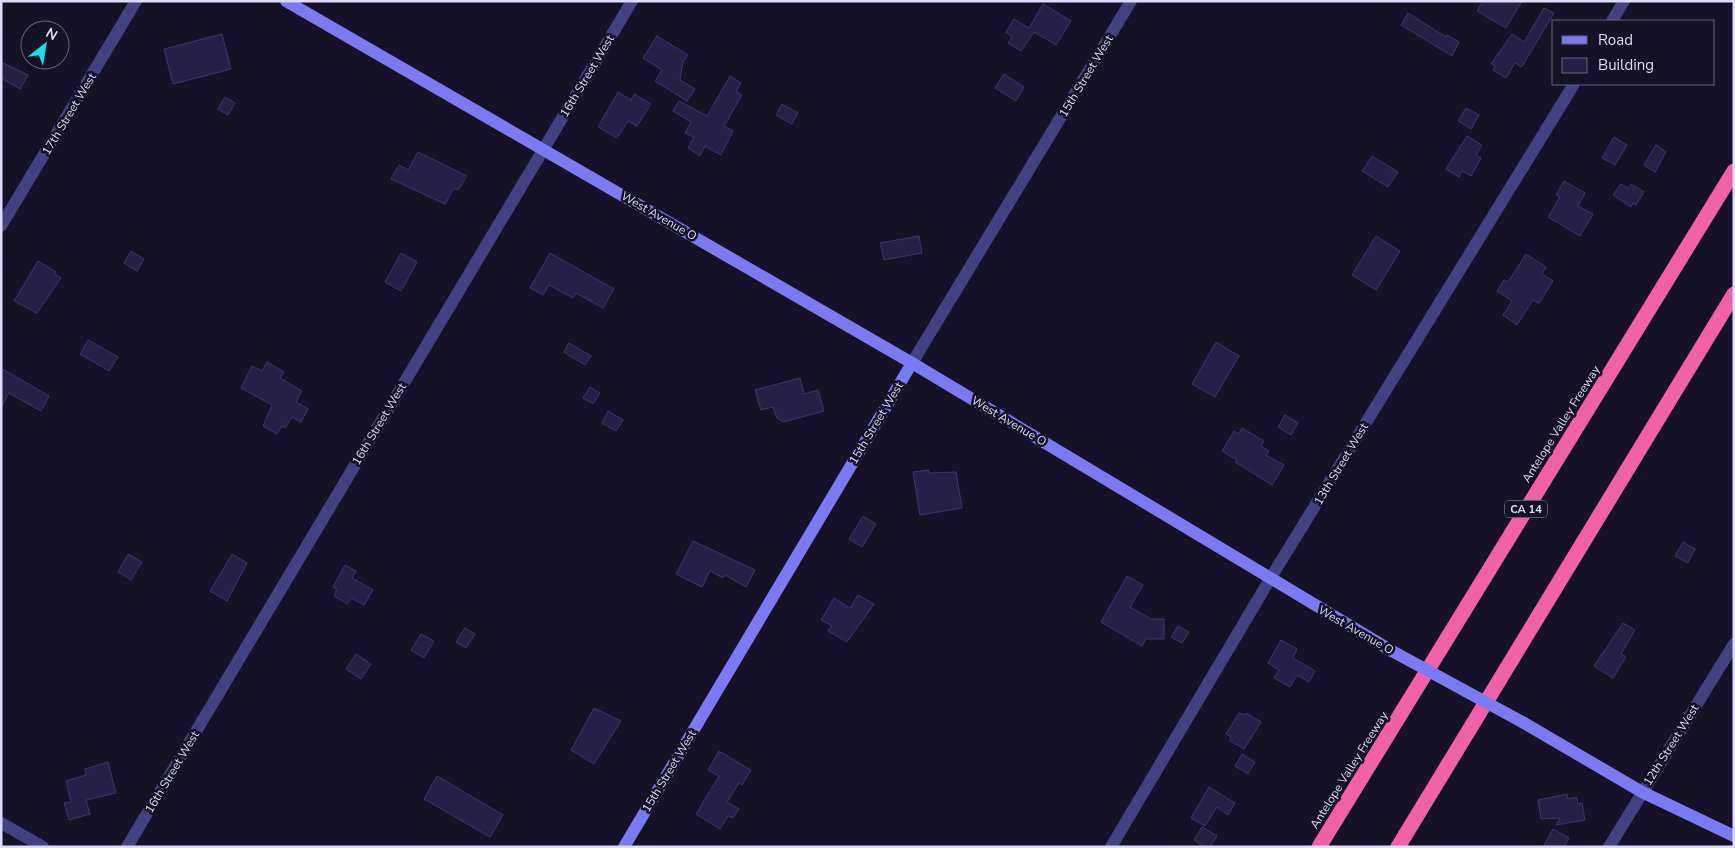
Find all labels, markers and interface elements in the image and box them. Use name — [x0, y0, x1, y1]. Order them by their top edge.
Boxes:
north arrow — [20, 20, 70, 70]
legend — [1552, 20, 1715, 85]
text: N — [42, 23, 61, 45]
text: Road — [1598, 30, 1633, 50]
street label: 16th Street West — [556, 31, 618, 120]
street label: 15th Street West — [1055, 31, 1117, 120]
text: Building — [1598, 55, 1654, 75]
street label: 17th Street West — [38, 69, 100, 158]
street label: West Avenue O — [618, 188, 700, 244]
street label: Antelope Valley Freeway — [1518, 362, 1604, 486]
street label: 15th Street West — [845, 378, 907, 467]
street label: 16th Street West — [348, 379, 410, 468]
street label: West Avenue O — [968, 392, 1050, 450]
street label: 13th Street West — [1310, 419, 1372, 508]
road number: CA 14 — [1505, 500, 1547, 518]
street label: West Avenue O — [1315, 602, 1397, 658]
street label: 12th Street West — [1640, 701, 1703, 789]
street label: Antelope Valley Freeway — [1306, 708, 1392, 832]
street label: 15th Street West — [638, 726, 700, 815]
street label: 16th Street West — [141, 727, 203, 816]

